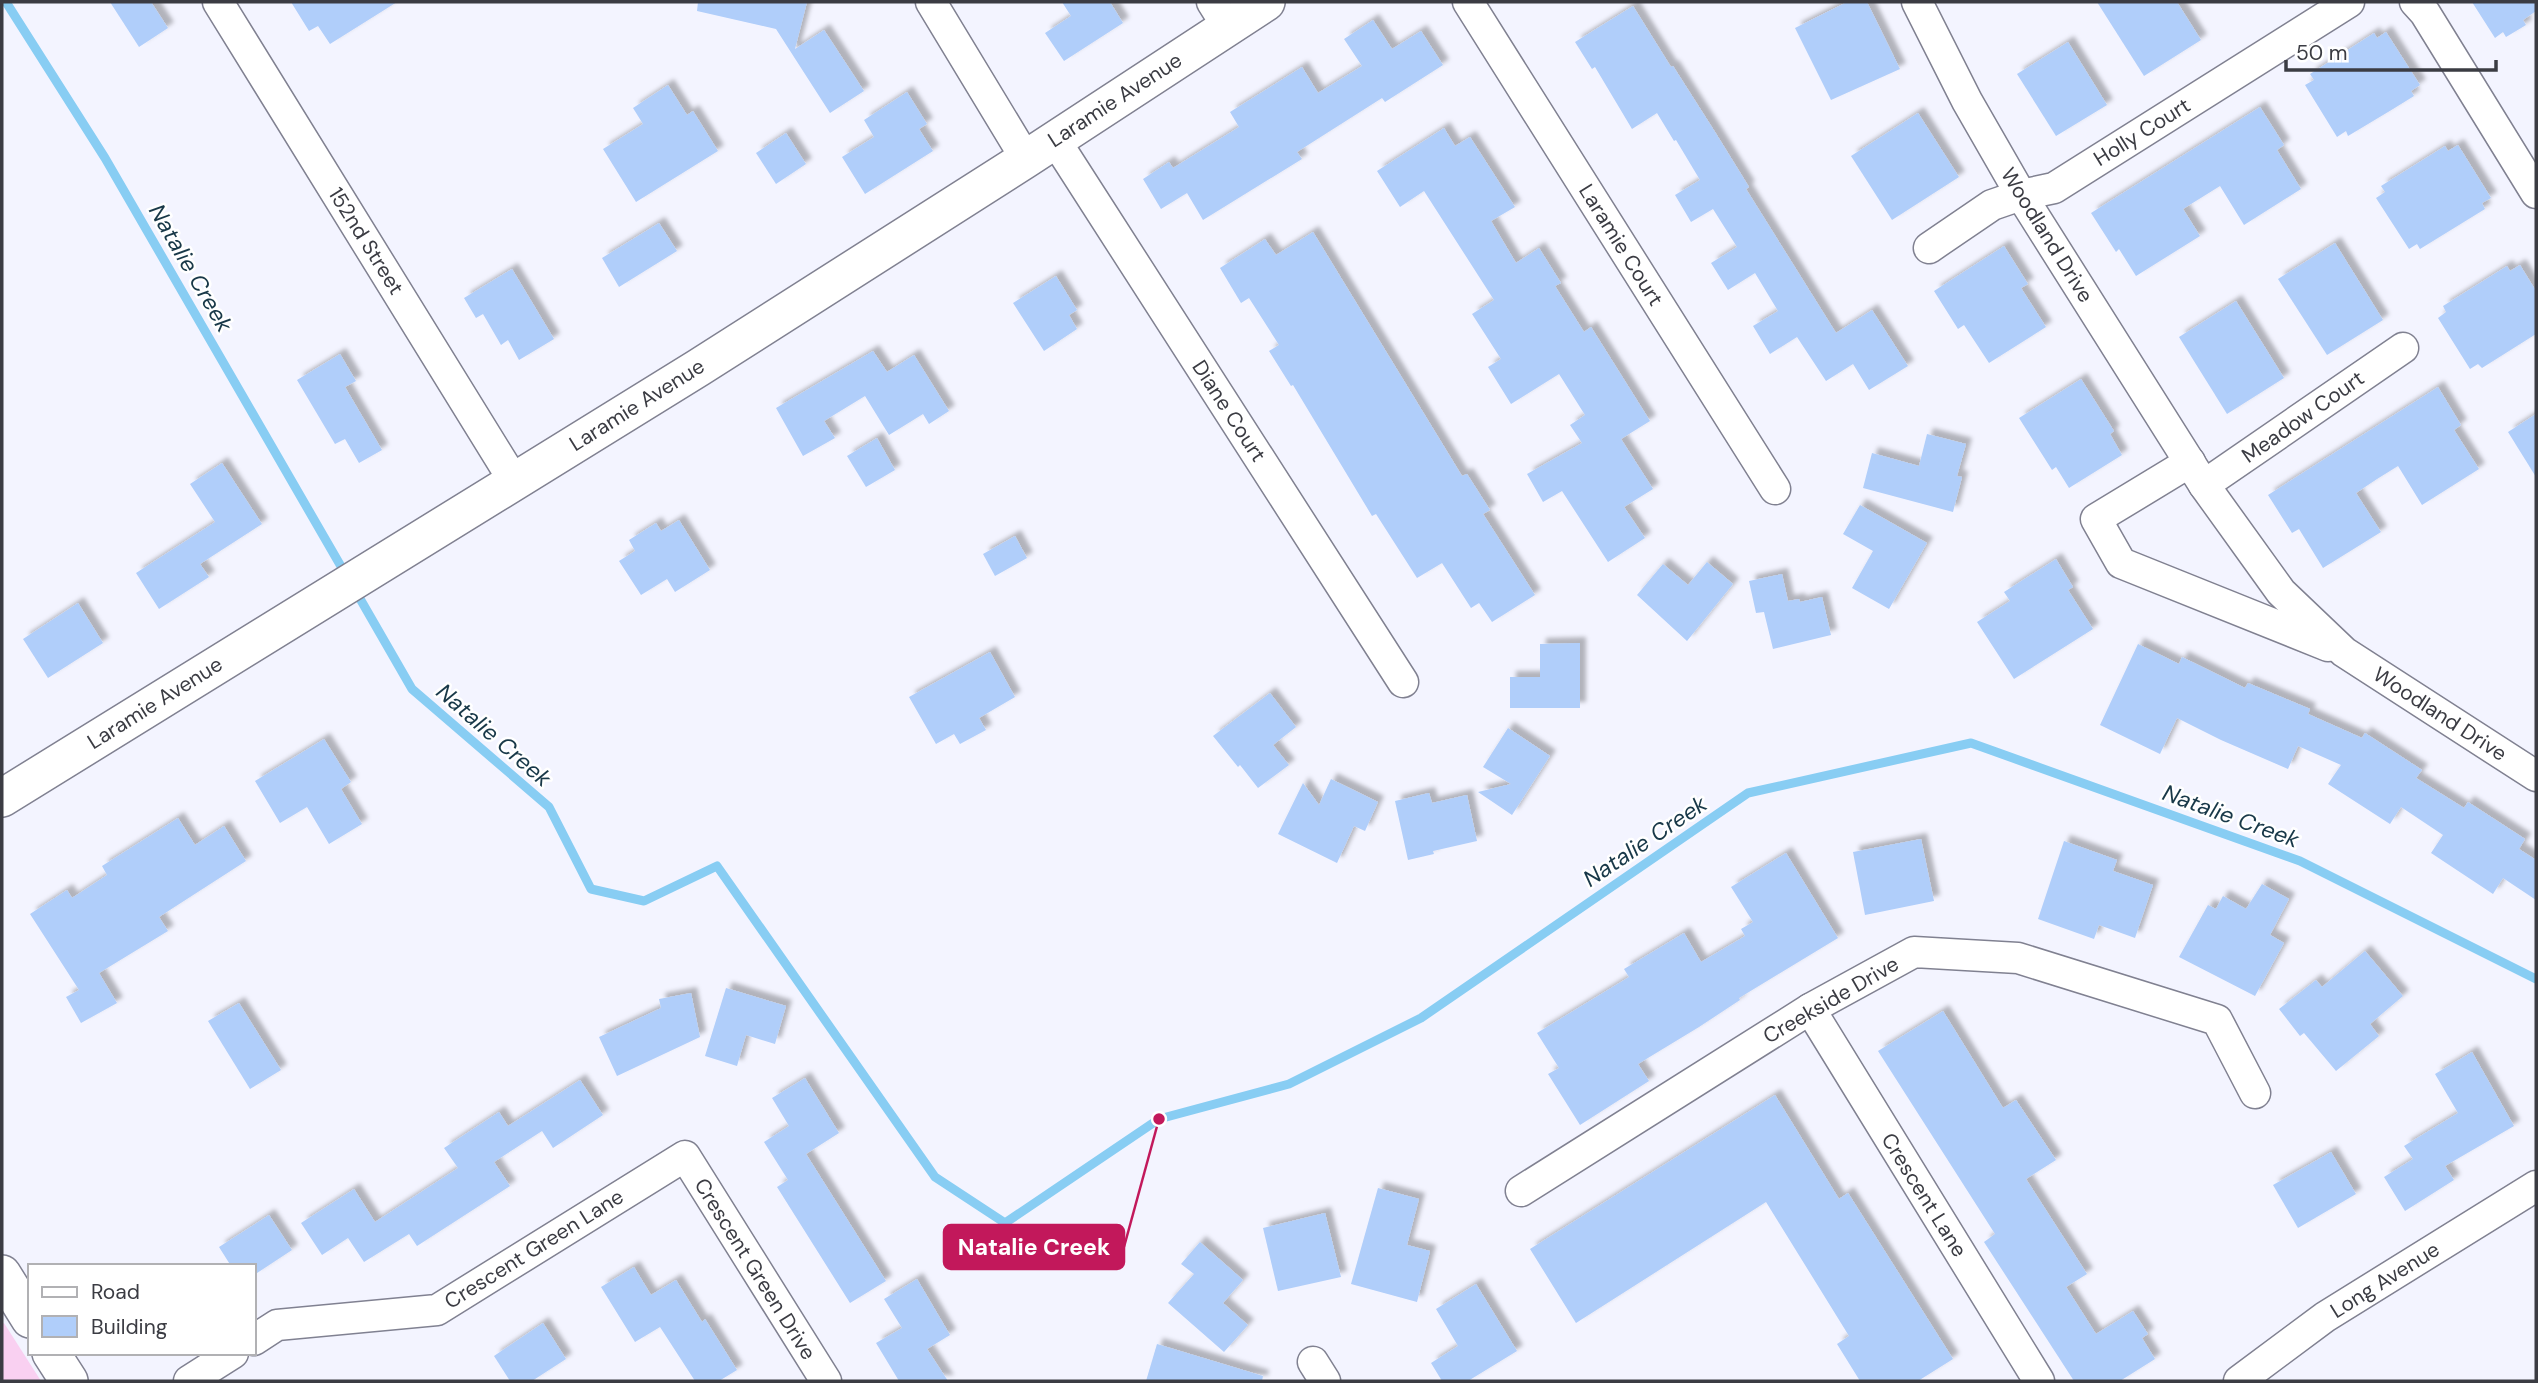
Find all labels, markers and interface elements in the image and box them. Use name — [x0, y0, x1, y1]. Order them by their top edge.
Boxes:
scale bar — [2286, 28, 2496, 72]
text: 50 m — [2296, 39, 2347, 67]
street label: Laramie Avenue — [1043, 46, 1187, 154]
street label: Holly Court — [2088, 91, 2196, 173]
street label: Woodland Drive — [1994, 162, 2100, 308]
street label: Laramie Court — [1572, 179, 1670, 311]
street label: 152nd Street — [322, 182, 410, 300]
water label: Natalie Creek — [142, 198, 240, 338]
street label: Laramie Avenue — [564, 352, 710, 458]
street label: Diane Court — [1186, 355, 1272, 467]
street label: Meadow Court — [2236, 364, 2370, 470]
street label: Laramie Avenue — [82, 650, 228, 756]
street label: Woodland Drive — [2368, 660, 2512, 768]
water label: Natalie Creek — [430, 677, 558, 793]
water label: Natalie Creek — [2159, 777, 2304, 855]
water label: Natalie Creek — [1577, 788, 1713, 893]
street label: Creekside Drive — [1758, 950, 1904, 1050]
street label: Crescent Lane — [1875, 1128, 1973, 1262]
street label: Crescent Green Drive — [688, 1173, 822, 1365]
street label: Crescent Green Lane — [439, 1183, 629, 1315]
callout: Natalie Creek — [944, 1225, 1124, 1269]
text: Natalie Creek — [958, 1232, 1110, 1262]
street label: Long Avenue — [2325, 1235, 2445, 1325]
legend — [28, 1264, 256, 1355]
text: Road — [91, 1278, 140, 1306]
text: Building — [91, 1313, 168, 1341]

